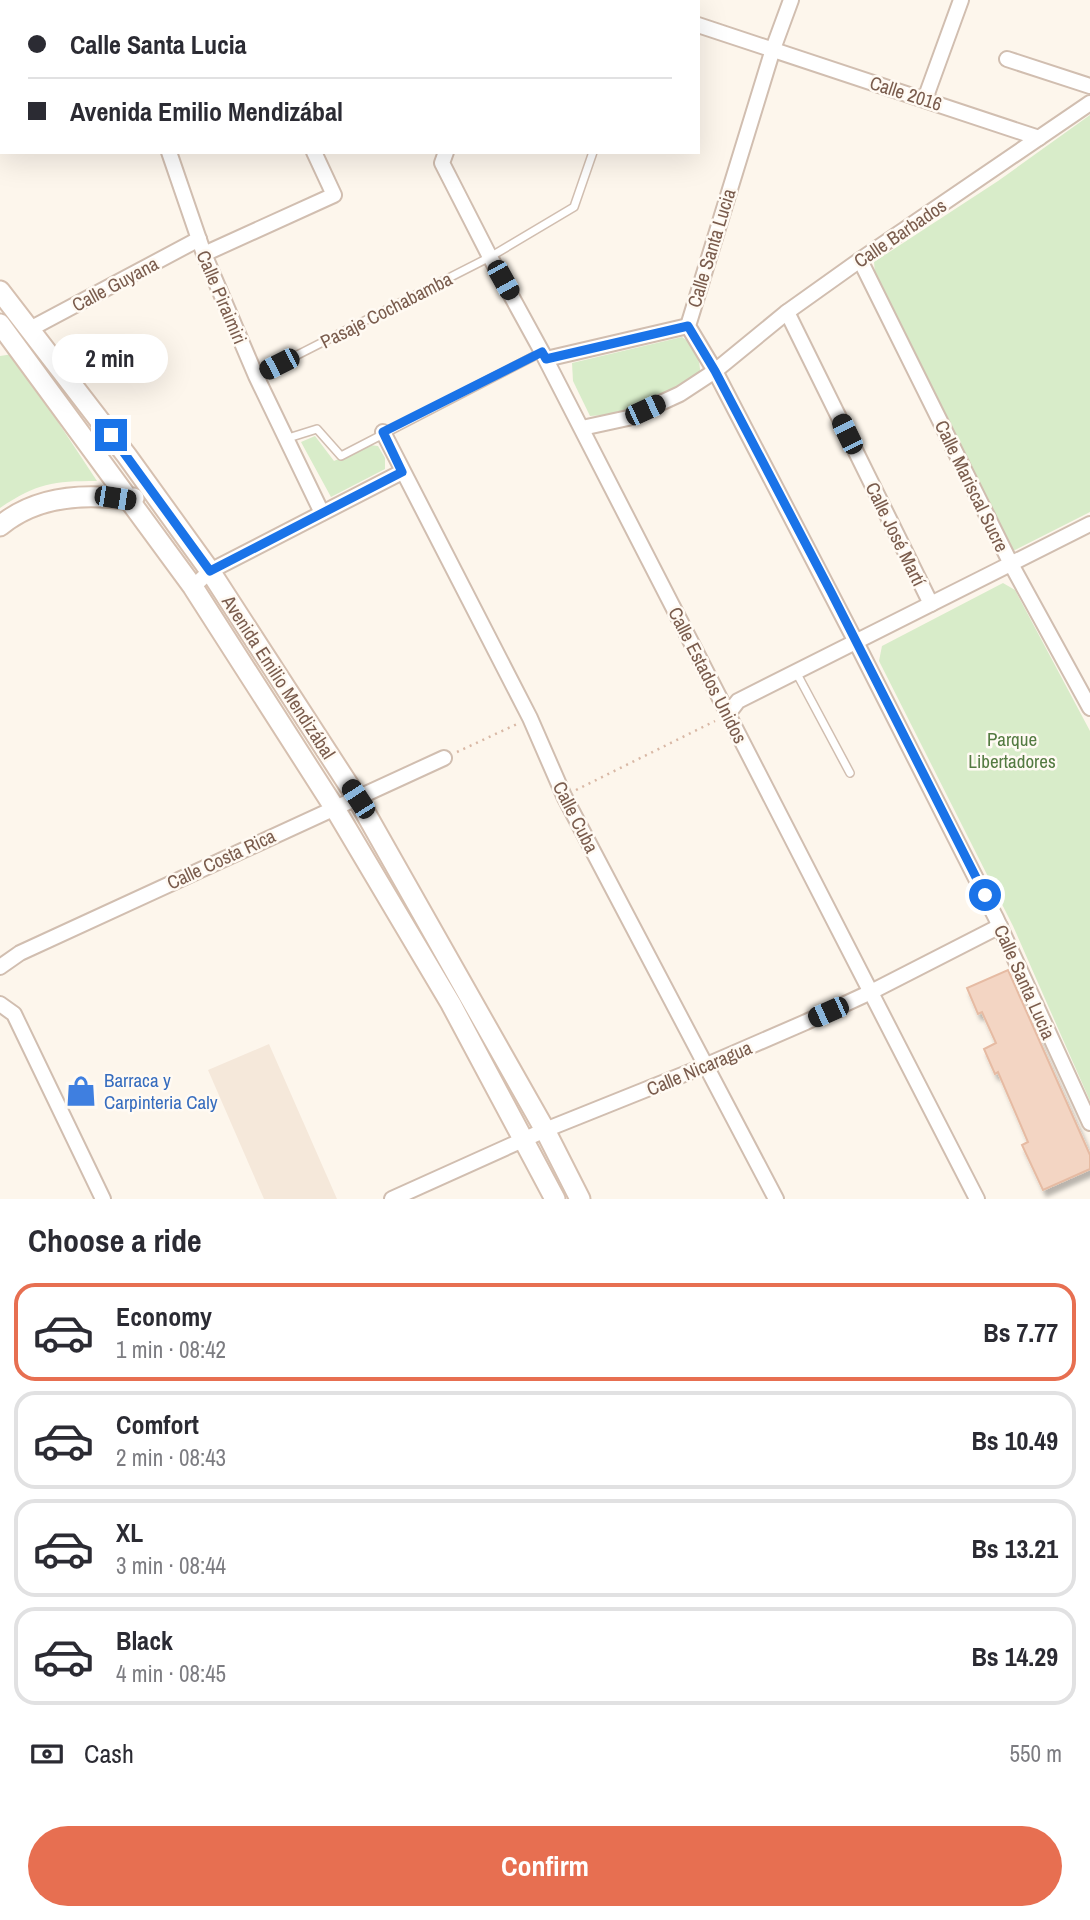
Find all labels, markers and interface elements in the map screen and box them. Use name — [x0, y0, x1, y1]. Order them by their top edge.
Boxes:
text: Calle Santa Lucia — [70, 27, 247, 62]
street label: Calle 2016 — [867, 69, 945, 117]
text: Avenida Emilio Mendizábal — [70, 94, 343, 129]
street label: Calle Santa Lucia — [681, 185, 742, 311]
street label: Calle Barbados — [849, 192, 952, 274]
street label: Calle Piraimiri — [191, 246, 253, 348]
street label: Calle Guyana — [67, 250, 163, 318]
car — [484, 257, 523, 303]
street label: Pasaje Cochabamba — [316, 265, 457, 354]
callout: 2 min — [53, 334, 169, 382]
text: 2 min — [85, 343, 135, 374]
car — [256, 345, 303, 383]
car — [622, 392, 669, 428]
car — [829, 411, 866, 457]
street label: Calle Mariscal Sucre — [929, 416, 1015, 556]
route end — [95, 419, 127, 451]
street label: Calle José Martí — [860, 478, 933, 591]
car — [93, 484, 138, 512]
street label: Avenida Emilio Mendizábal — [216, 589, 342, 764]
street label: Calle Estados Unidos — [662, 602, 754, 748]
park label: Parque Libertadores — [968, 726, 1056, 774]
car — [338, 776, 379, 822]
street label: Calle Cuba — [547, 777, 605, 858]
street label: Calle Costa Rica — [163, 822, 280, 895]
route start — [969, 879, 1001, 911]
street label: Calle Santa Lucia — [988, 921, 1062, 1044]
car — [805, 994, 852, 1030]
street label: Calle Nicaragua — [643, 1034, 756, 1102]
place label: Barraca y Carpinteria Caly — [104, 1067, 218, 1115]
shop icon: Barraca y Carpinteria Caly — [64, 1074, 98, 1108]
text: Choose a ride — [28, 1219, 202, 1262]
text: Economy — [116, 1299, 212, 1334]
icon: car — [32, 1301, 95, 1364]
text: Bs 7.77 — [983, 1315, 1058, 1350]
text: 1 min · 08:42 — [116, 1334, 226, 1365]
text: Comfort — [116, 1407, 199, 1442]
icon: car — [32, 1409, 95, 1472]
text: Bs 10.49 — [971, 1423, 1058, 1458]
text: 2 min · 08:43 — [116, 1442, 226, 1473]
text: XL — [116, 1515, 143, 1550]
icon: car — [32, 1517, 95, 1580]
text: Bs 13.21 — [971, 1531, 1058, 1566]
text: 3 min · 08:44 — [116, 1550, 226, 1581]
text: Black — [116, 1623, 173, 1658]
icon: car — [32, 1625, 95, 1688]
text: Bs 14.29 — [971, 1639, 1058, 1674]
text: 4 min · 08:45 — [116, 1658, 226, 1689]
icon: cash — [28, 1735, 66, 1773]
text: Cash — [84, 1736, 134, 1771]
text: 550 m — [1010, 1738, 1062, 1769]
button: Confirm — [28, 1826, 1062, 1906]

